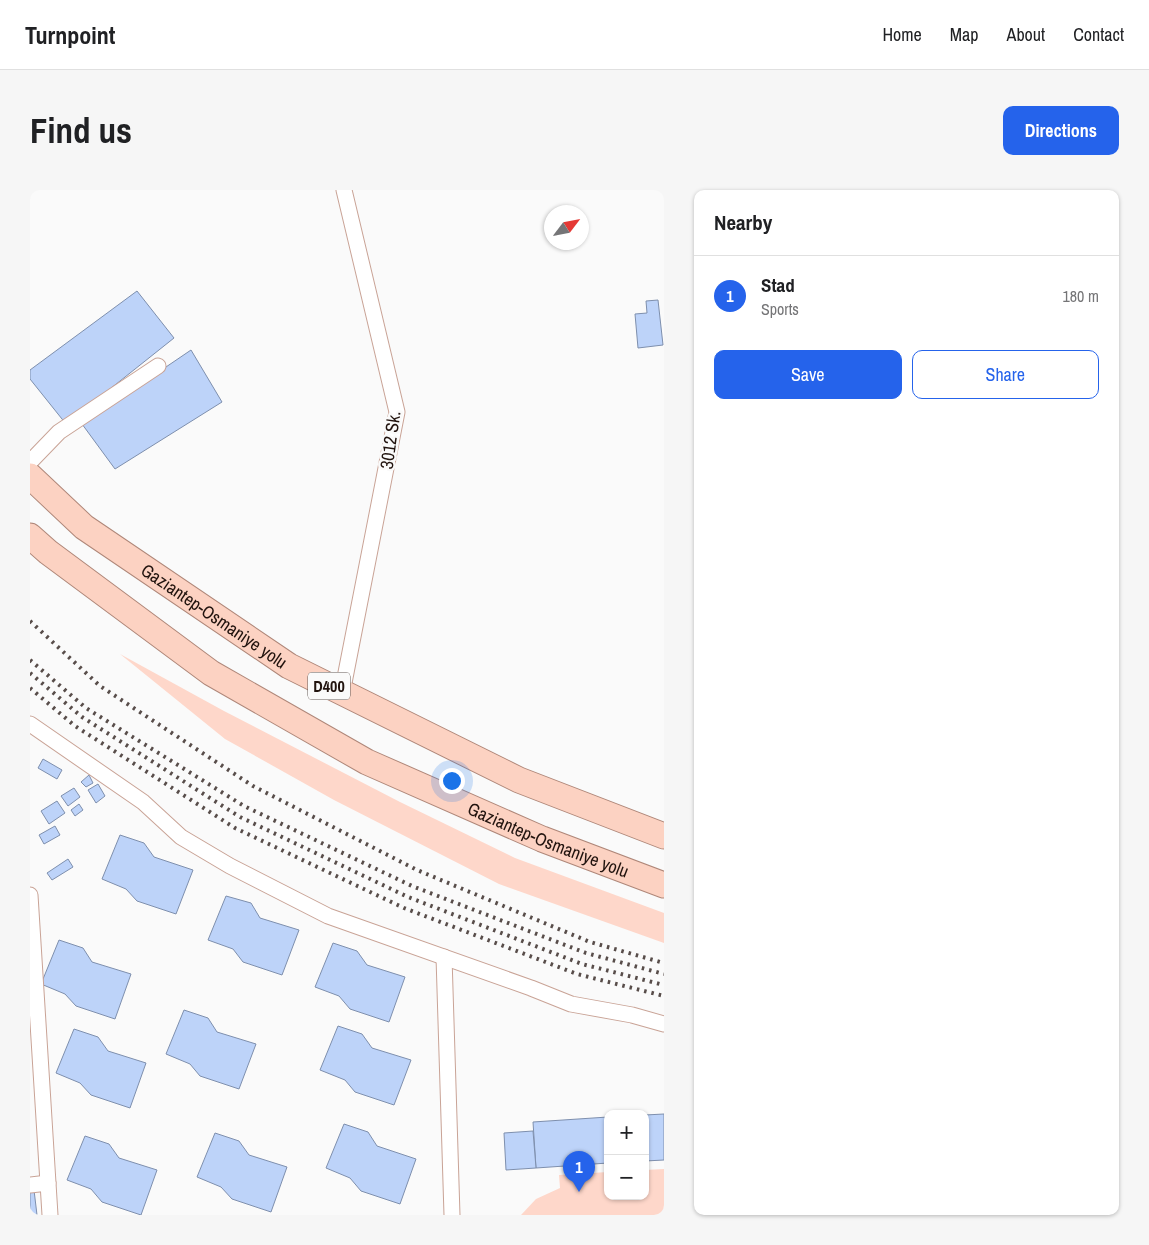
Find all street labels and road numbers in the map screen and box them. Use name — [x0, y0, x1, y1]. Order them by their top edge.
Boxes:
street label: 3012 Sk. — [374, 409, 406, 471]
street label: Gaziantep-Osmaniye yolu — [136, 557, 293, 674]
road number: D400 — [308, 672, 350, 700]
street label: Gaziantep-Osmaniye yolu — [464, 795, 632, 883]

